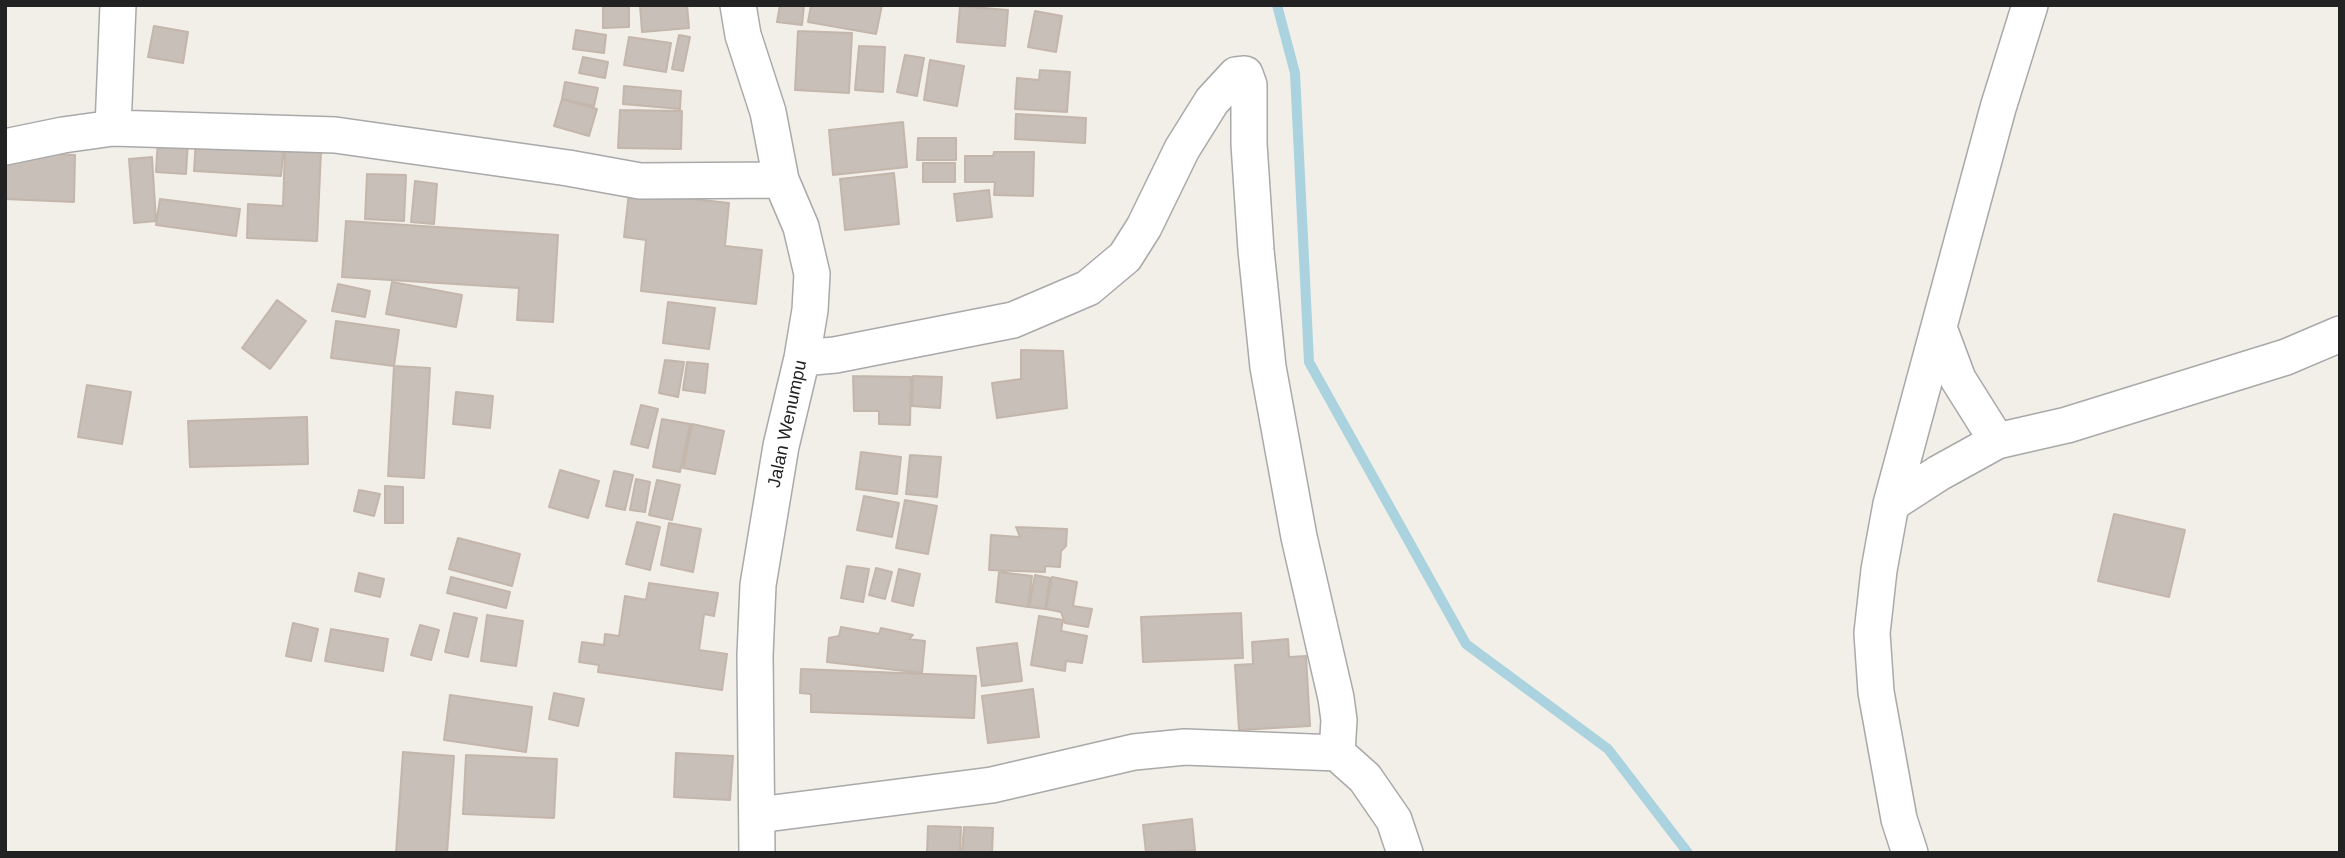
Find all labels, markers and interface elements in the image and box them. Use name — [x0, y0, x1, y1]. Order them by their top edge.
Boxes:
street label: Jalan Wenumpu — [764, 358, 812, 490]

